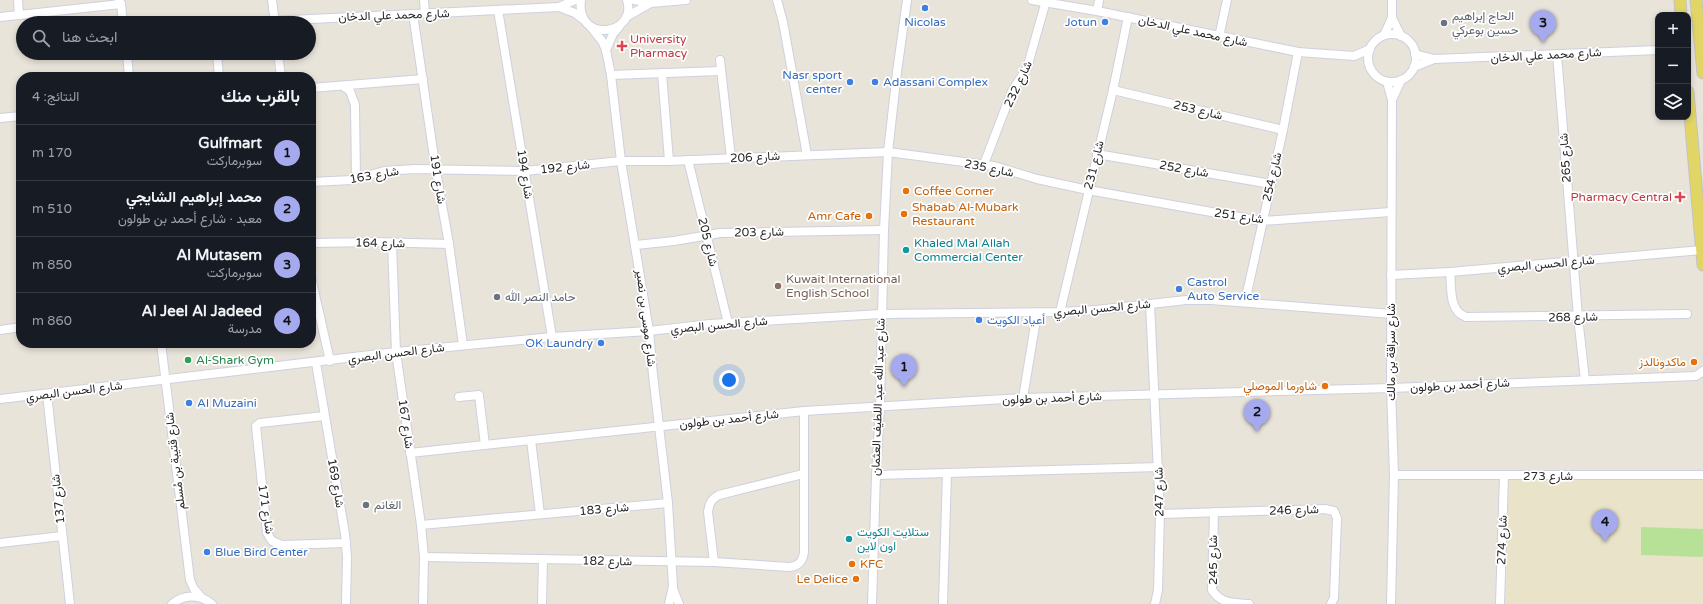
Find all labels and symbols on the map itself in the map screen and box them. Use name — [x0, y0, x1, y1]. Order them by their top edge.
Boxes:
marker: Nicolas — [920, 3, 930, 13]
street label: شارع محمد علي الدخان — [338, 6, 450, 27]
place label: الحاج إبراهيم حسين بوعركي — [1452, 9, 1518, 40]
pin: 3 — [1530, 10, 1556, 43]
street label: شارع محمد علي الدخان — [1137, 13, 1249, 52]
place label: Nicolas — [904, 15, 946, 29]
place label: Jotun — [1065, 15, 1097, 29]
marker: Jotun — [1100, 17, 1110, 27]
marker: الحاج إبراهيم حسين بوعركي — [1439, 18, 1449, 28]
place label: University Pharmacy — [630, 32, 688, 60]
marker: University Pharmacy — [617, 41, 627, 51]
street label: شارع محمد علي الدخان — [1490, 45, 1602, 68]
street label: شارع 232 — [1001, 58, 1037, 110]
place label: Nasr sport center — [782, 68, 842, 96]
place label: Adassani Complex — [883, 75, 988, 89]
marker: Nasr sport center — [845, 77, 855, 87]
marker: Adassani Complex — [870, 77, 880, 87]
street label: شارع 253 — [1172, 98, 1224, 124]
street label: شارع 265 — [1556, 132, 1576, 183]
street label: شارع 231 — [1081, 139, 1109, 191]
street label: شارع 194 — [512, 148, 536, 200]
street label: شارع 206 — [730, 149, 780, 167]
street label: شارع 254 — [1260, 151, 1286, 203]
street label: شارع 191 — [425, 153, 449, 205]
street label: شارع 235 — [963, 156, 1015, 182]
street label: شارع 192 — [539, 157, 591, 179]
street label: شارع 252 — [1158, 158, 1210, 182]
street label: شارع 163 — [348, 164, 400, 188]
place label: Coffee Corner — [914, 184, 994, 198]
marker: Coffee Corner — [901, 186, 911, 196]
place label: Pharmacy Central — [1571, 190, 1672, 204]
marker: Pharmacy Central — [1675, 192, 1685, 202]
place label: Shabab Al-Mubark Restaurant — [912, 200, 1019, 228]
street label: شارع 251 — [1213, 206, 1265, 228]
place label: Amr Cafe — [807, 209, 861, 223]
marker: Shabab Al-Mubark Restaurant — [899, 209, 909, 219]
marker: Amr Cafe — [864, 211, 874, 221]
street label: شارع 205 — [693, 216, 721, 268]
street label: شارع 203 — [734, 225, 784, 241]
street label: شارع 164 — [355, 236, 405, 252]
place label: Khaled Mal Allah Commercial Center — [914, 236, 1023, 264]
marker: Khaled Mal Allah Commercial Center — [901, 245, 911, 255]
street label: شارع الحسن البصري — [1497, 253, 1595, 278]
street label: شارع موسى بن نصير — [631, 268, 659, 368]
place label: Kuwait International English School — [786, 272, 900, 300]
place label: Castrol Auto Service — [1187, 275, 1259, 303]
marker: Kuwait International English School — [773, 281, 783, 291]
marker: Castrol Auto Service — [1174, 284, 1184, 294]
place label: حامد النصر الله — [505, 290, 576, 305]
marker: حامد النصر الله — [492, 292, 502, 302]
street label: شارع الحسن البصري — [1053, 297, 1151, 322]
street label: شارع سراقة بن مالك — [1384, 303, 1400, 401]
street label: شارع 268 — [1548, 310, 1598, 326]
place label: أعياد الكويت — [987, 313, 1045, 328]
street label: شارع الحسن البصري — [670, 314, 768, 339]
marker: أعياد الكويت — [974, 315, 984, 325]
street label: شارع عبد الله عبد اللطيف العثمان — [868, 318, 890, 476]
place label: OK Laundry — [525, 336, 594, 350]
marker: OK Laundry — [596, 338, 606, 348]
street label: شارع الحسن البصري — [347, 340, 446, 369]
place label: Al-Shark Gym — [196, 353, 274, 367]
pin: 1 — [891, 354, 917, 387]
marker: Al-Shark Gym — [183, 355, 193, 365]
place label: ماكدونالدز — [1638, 355, 1686, 370]
marker: ماكدونالدز — [1689, 357, 1699, 367]
your location — [719, 370, 739, 390]
street label: شارع أحمد بن طولون — [1410, 375, 1510, 397]
street label: شارع الحسن البصري — [25, 378, 124, 407]
place label: شاورما الموصلي — [1243, 379, 1317, 396]
marker: شاورما الموصلي — [1320, 381, 1330, 391]
street label: شارع أحمد بن طولون — [1002, 389, 1102, 409]
place label: Al Muzaini — [197, 396, 257, 410]
marker: Al Muzaini — [184, 398, 194, 408]
street label: شارع 167 — [394, 398, 416, 450]
pin: 2 — [1244, 399, 1270, 432]
street label: شارع أحمد بن طولون — [679, 407, 780, 433]
street label: شارع قتيبة بن مُسلم — [162, 411, 190, 511]
street label: شارع 169 — [323, 457, 347, 509]
street label: شارع 247 — [1152, 467, 1168, 517]
street label: شارع 273 — [1523, 469, 1573, 485]
street label: شارع 137 — [48, 473, 70, 525]
street label: شارع 171 — [253, 483, 277, 535]
place label: الغانم — [374, 498, 401, 513]
marker: الغانم — [361, 500, 371, 510]
street label: شارع 183 — [579, 500, 630, 520]
street label: شارع 246 — [1269, 502, 1319, 520]
pin: 4 — [1592, 509, 1618, 542]
street label: شارع 274 — [1494, 515, 1512, 565]
place label: ستلايت الكويت اون لاين — [857, 525, 929, 554]
marker: ستلايت الكويت اون لاين — [844, 534, 854, 544]
street label: شارع 245 — [1206, 535, 1222, 585]
place label: Blue Bird Center — [215, 545, 308, 559]
marker: Blue Bird Center — [202, 547, 212, 557]
street label: شارع 182 — [582, 554, 632, 570]
place label: KFC — [860, 557, 883, 571]
marker: KFC — [847, 559, 857, 569]
place label: Le Delice — [796, 572, 848, 586]
marker: Le Delice — [851, 574, 861, 584]

